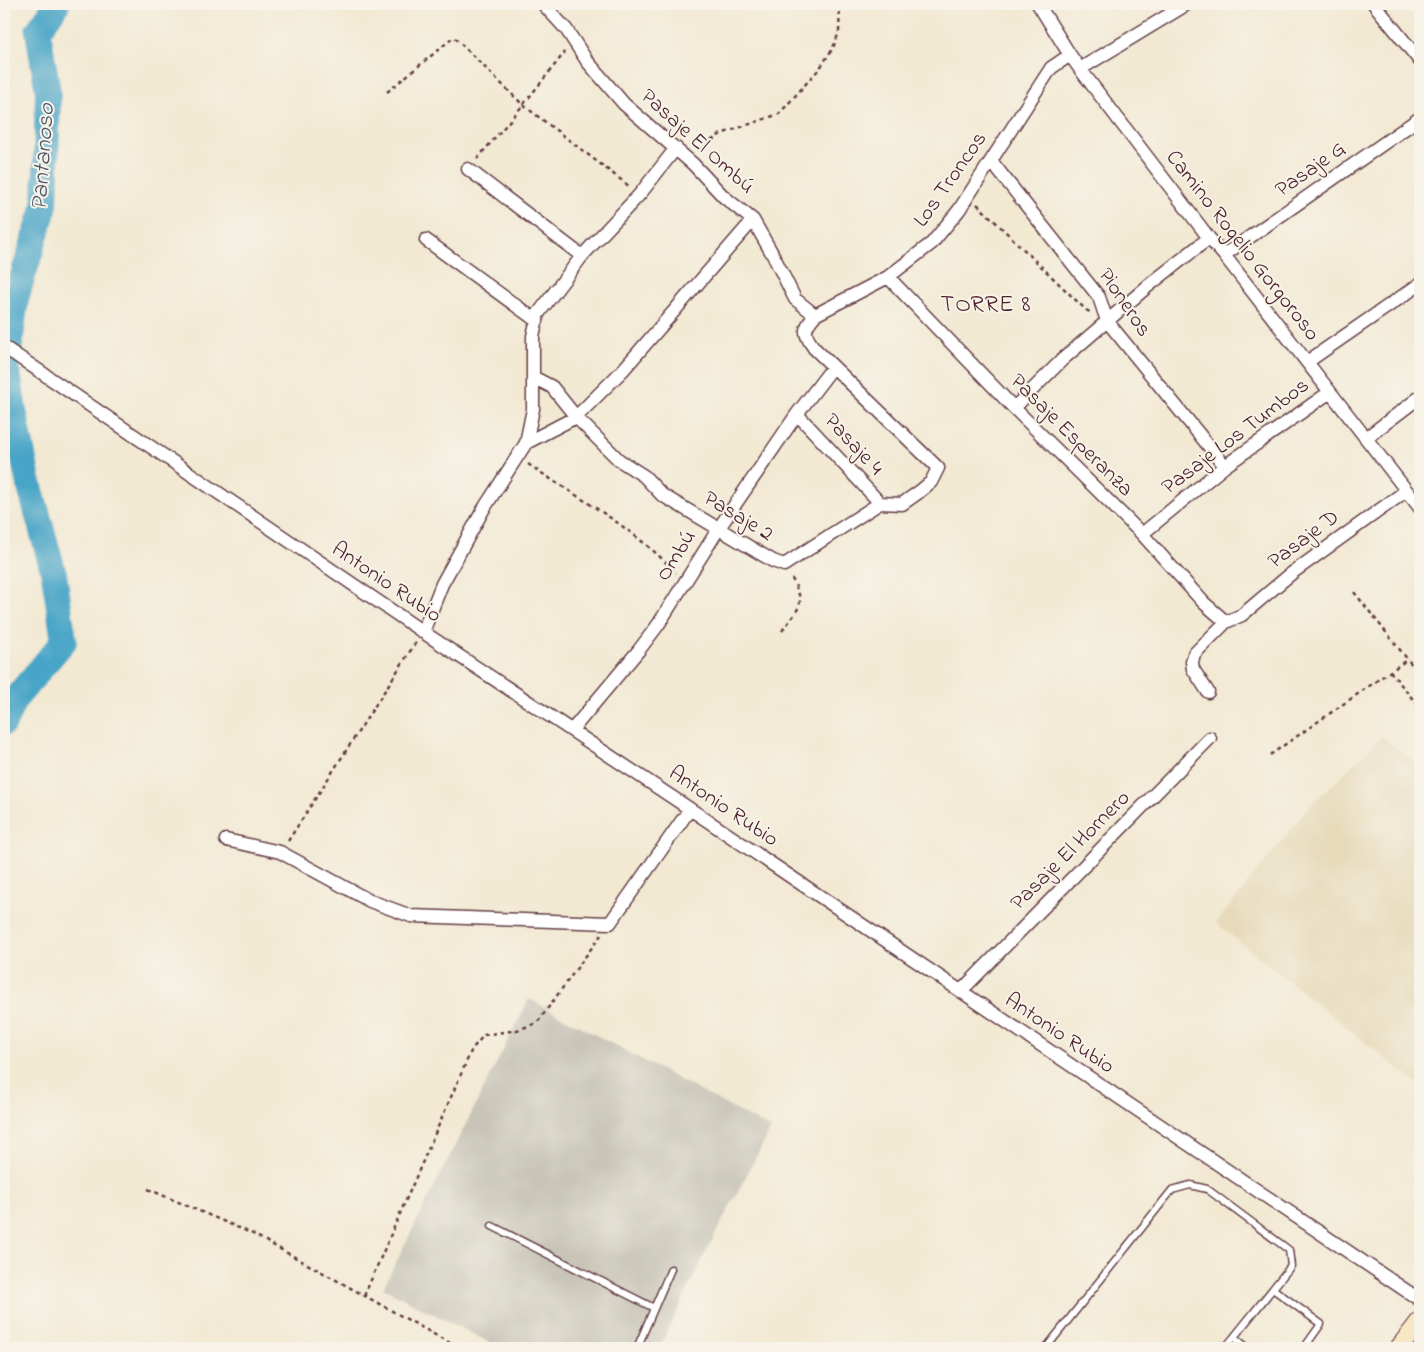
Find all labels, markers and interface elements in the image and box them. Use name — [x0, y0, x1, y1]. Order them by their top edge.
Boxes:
street label: Pasaje El Ombú — [633, 82, 761, 202]
water label: Pantanoso — [23, 101, 65, 212]
street label: Los Troncos — [906, 126, 996, 234]
street label: Pasaje G — [1269, 134, 1353, 206]
street label: Camino Rogelio Gorgoroso — [1156, 144, 1327, 349]
street label: Pioneros — [1089, 262, 1159, 344]
district label: TORRE 8 — [940, 288, 1032, 323]
street label: Pasaje Esperanza — [1002, 367, 1140, 505]
street label: Pasaje Los Tumbos — [1155, 371, 1317, 503]
street label: Pasaje 4 — [816, 407, 890, 483]
street label: Pasaje 2 — [697, 483, 779, 551]
street label: Pasaje D — [1262, 502, 1346, 578]
street label: Ombú — [649, 524, 705, 588]
street label: Antonio Rubio — [325, 534, 447, 632]
street label: Antonio Rubio — [662, 758, 784, 856]
street label: Pasaje El Hornero — [1004, 784, 1138, 918]
street label: Antonio Rubio — [998, 985, 1120, 1083]

